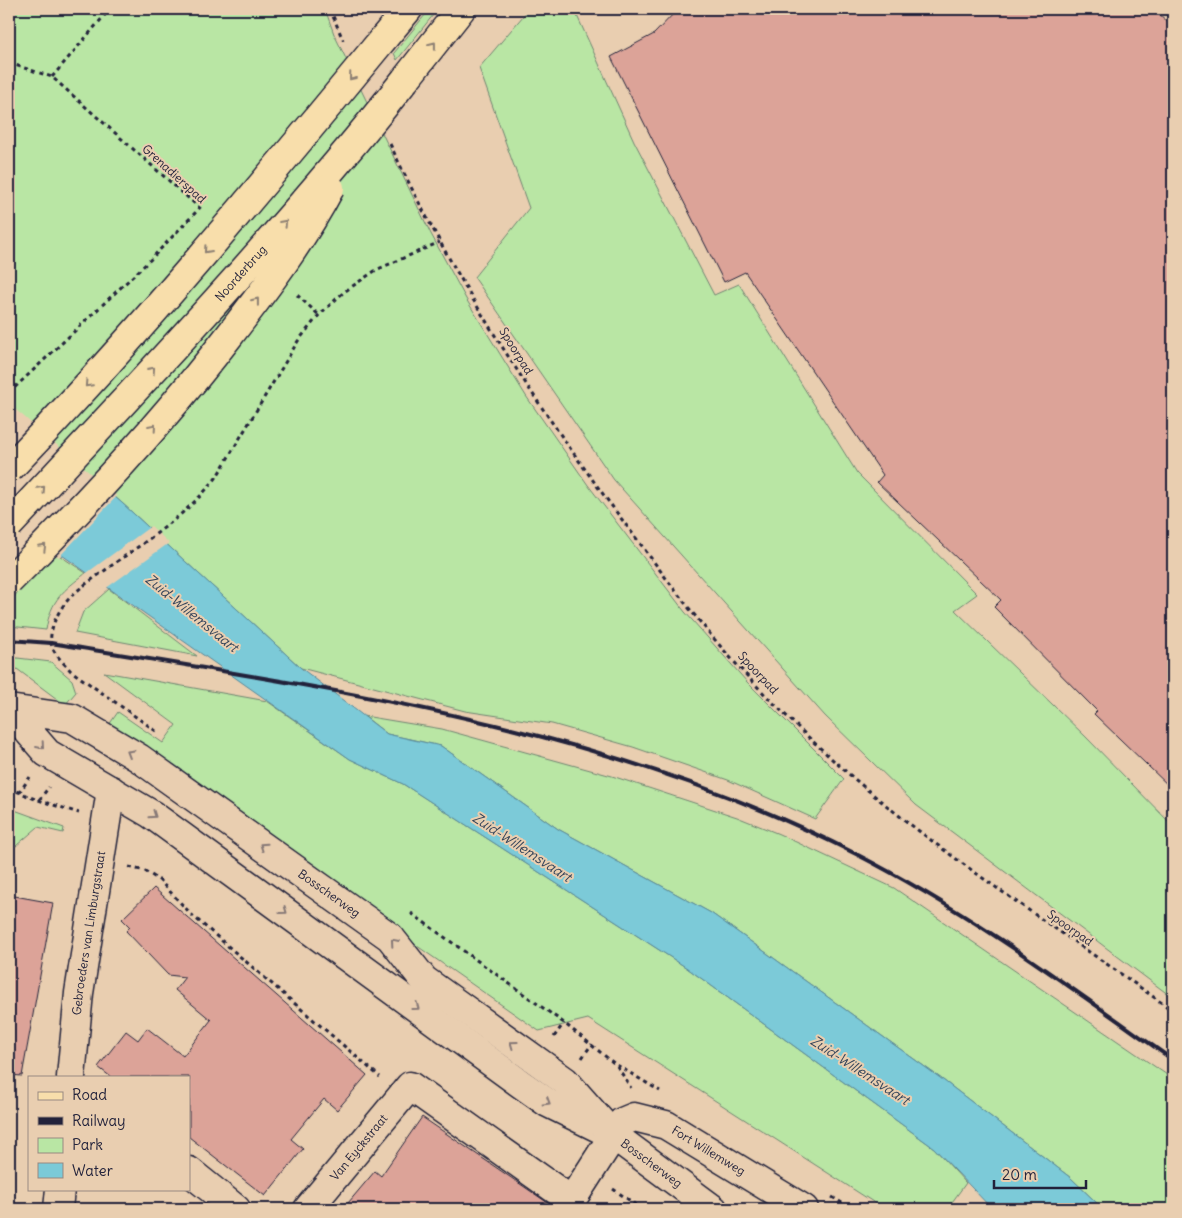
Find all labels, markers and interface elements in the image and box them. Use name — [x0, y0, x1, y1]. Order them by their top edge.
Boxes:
one-way arrow — [427, 41, 436, 50]
one-way arrow — [350, 71, 358, 80]
street label: Grenadierspad — [139, 141, 209, 206]
one-way arrow — [278, 219, 287, 228]
street label: Noorderbrug — [211, 242, 269, 304]
one-way arrow — [204, 244, 213, 253]
one-way arrow — [250, 298, 259, 307]
street label: Spoorpad — [496, 324, 537, 377]
one-way arrow — [146, 366, 155, 375]
one-way arrow — [85, 379, 94, 388]
one-way arrow — [148, 424, 157, 433]
one-way arrow — [36, 486, 45, 495]
one-way arrow — [38, 544, 47, 553]
water label: Zuid-Willemsvaart — [142, 570, 244, 657]
street label: Spoorpad — [735, 648, 782, 697]
one-way arrow — [35, 740, 44, 749]
one-way arrow — [126, 749, 135, 759]
water label: Zuid-Willemsvaart — [469, 808, 577, 887]
one-way arrow — [147, 810, 156, 818]
one-way arrow — [259, 843, 268, 852]
street label: Gebroeders van Limburgstraat — [69, 850, 108, 1016]
street label: Bosscherweg — [295, 866, 363, 920]
one-way arrow — [278, 905, 288, 914]
street label: Spoorpad — [1044, 906, 1096, 949]
one-way arrow — [390, 938, 399, 947]
one-way arrow — [410, 1001, 419, 1009]
water label: Zuid-Willemsvaart — [807, 1031, 915, 1110]
one-way arrow — [509, 1041, 519, 1050]
legend — [28, 1076, 190, 1190]
text: Road — [72, 1085, 107, 1104]
one-way arrow — [542, 1095, 551, 1105]
text: Railway — [72, 1111, 126, 1130]
street label: Van Eyckstraat — [327, 1111, 390, 1183]
street label: Fort Willemweg — [669, 1122, 748, 1178]
text: Park — [72, 1135, 103, 1154]
street label: Bosscherweg — [618, 1135, 685, 1191]
scale bar — [994, 1158, 1087, 1190]
text: Water — [72, 1161, 113, 1180]
text: 20 m — [1002, 1165, 1037, 1184]

